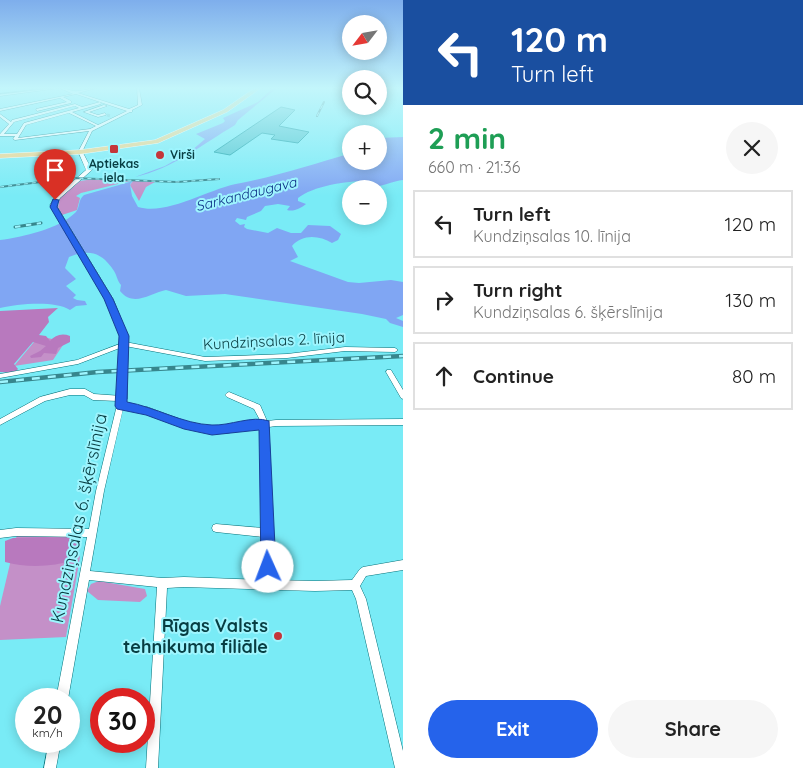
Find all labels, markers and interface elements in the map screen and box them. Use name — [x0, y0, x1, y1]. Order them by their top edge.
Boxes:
north arrow — [342, 15, 388, 60]
map controls — [342, 15, 387, 225]
text: 120 m — [511, 17, 608, 61]
icon: left — [428, 20, 493, 85]
text: Turn left — [511, 60, 594, 88]
button: search — [342, 70, 387, 115]
text: 2 min — [428, 119, 506, 157]
button: close — [726, 122, 778, 174]
button: + — [342, 125, 387, 170]
marker: Aptiekas iela — [108, 143, 120, 155]
place label: Virši — [170, 147, 195, 162]
pin — [34, 149, 76, 200]
marker: Virši — [154, 149, 166, 161]
icon: arrive — [41, 156, 69, 184]
place label: Aptiekas iela — [89, 156, 139, 185]
text: 660 m · 21:36 — [428, 157, 520, 177]
water label: Sarkandaugava — [194, 172, 300, 215]
button: − — [342, 180, 387, 225]
text: Turn left — [473, 202, 551, 226]
icon: left — [430, 210, 458, 238]
text: 120 m — [725, 212, 776, 236]
text: Kundziņsalas 10. līnija — [473, 226, 631, 246]
text: Turn right — [473, 278, 562, 302]
icon: right — [430, 286, 458, 314]
text: 130 m — [725, 288, 776, 312]
text: Kundziņsalas 6. šķērslīnija — [473, 302, 663, 322]
street label: Kundziņsalas 2. līnija — [203, 327, 345, 354]
icon: ahead — [430, 362, 458, 390]
text: Continue — [473, 364, 554, 388]
text: 80 m — [732, 364, 776, 388]
street label: Kundziņsalas 6. šķērslīnija — [45, 411, 112, 625]
position arrow — [241, 540, 293, 592]
place label: Rīgas Valsts tehnikuma filiāle — [123, 614, 268, 658]
marker: Rīgas Valsts tehnikuma filiāle — [272, 630, 284, 642]
speed limit sign: 30 — [90, 688, 155, 753]
text: 20 — [33, 699, 62, 730]
button: Exit — [428, 700, 598, 758]
button: Share — [608, 700, 778, 758]
text: km/h — [32, 725, 63, 740]

